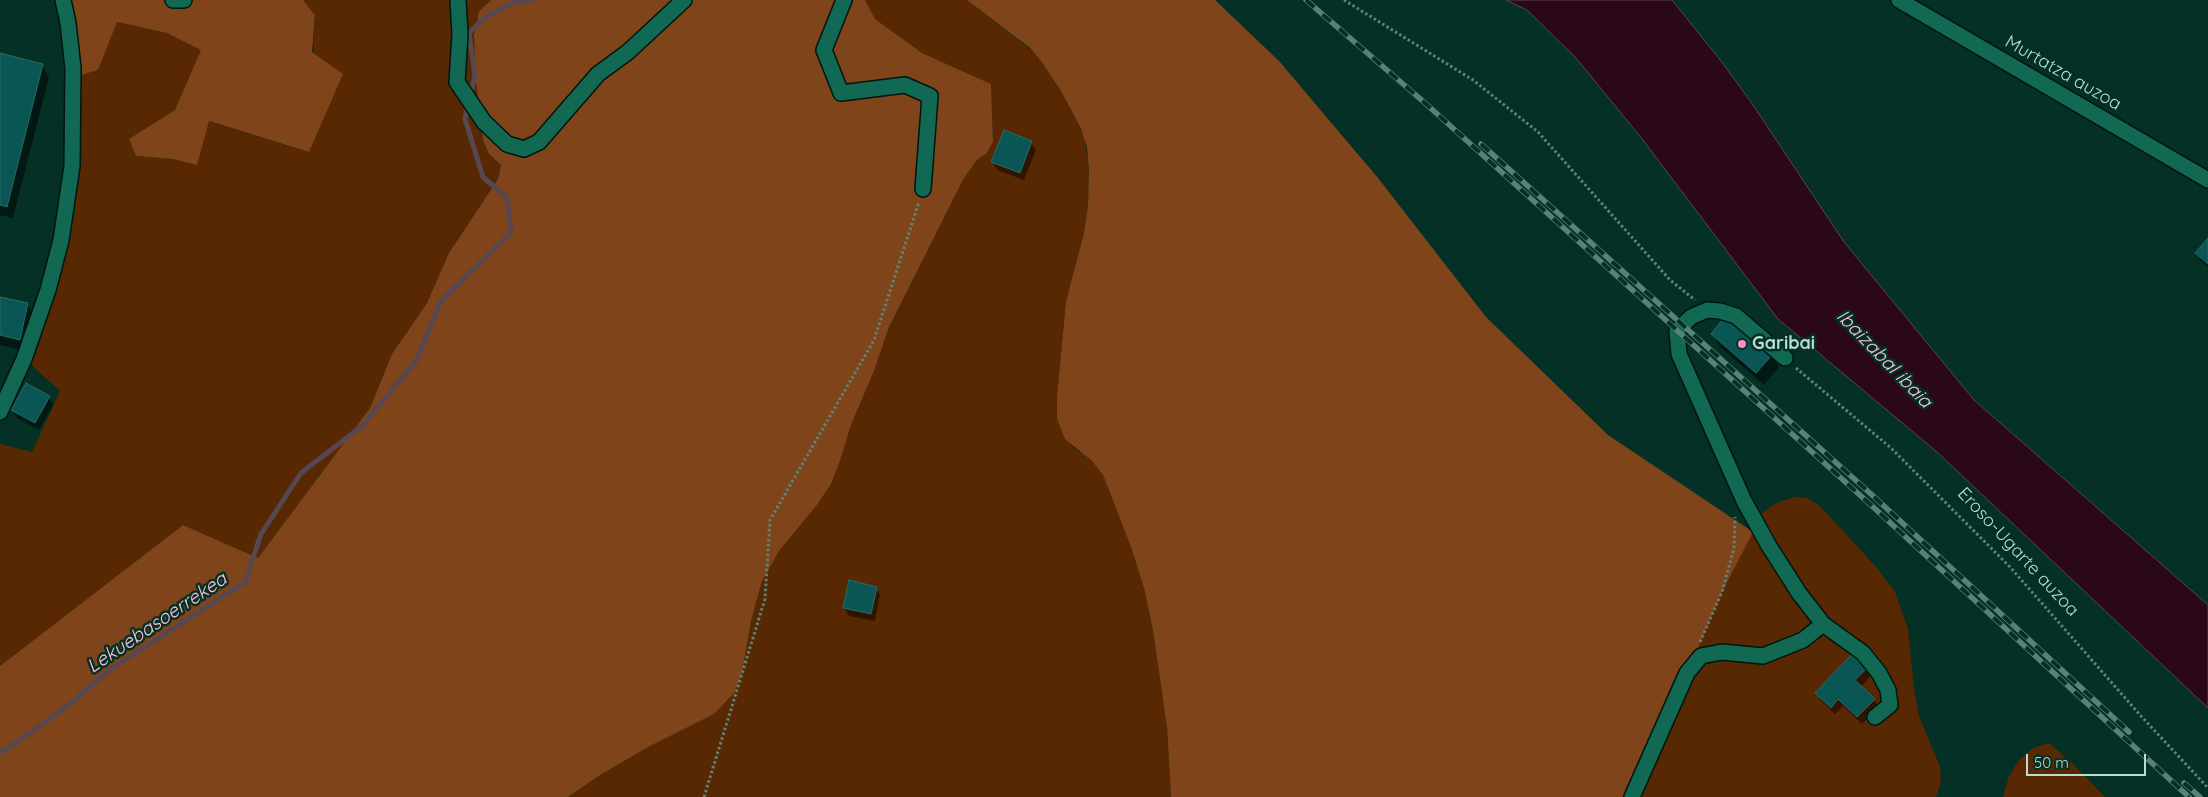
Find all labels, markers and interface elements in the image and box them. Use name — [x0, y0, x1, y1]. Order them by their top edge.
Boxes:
street label: Murtatza auzoa — [2001, 31, 2125, 115]
water label: Ibaizabal ibaia — [1831, 305, 1937, 413]
place label: Garibai — [1752, 333, 1815, 355]
marker: Garibai — [1736, 338, 1748, 350]
street label: Eroso-Ugarte auzoa — [1953, 483, 2083, 621]
water label: Lekuebasoerrekea — [83, 568, 231, 678]
scale bar — [2028, 744, 2148, 776]
text: 50 m — [2034, 753, 2069, 772]

